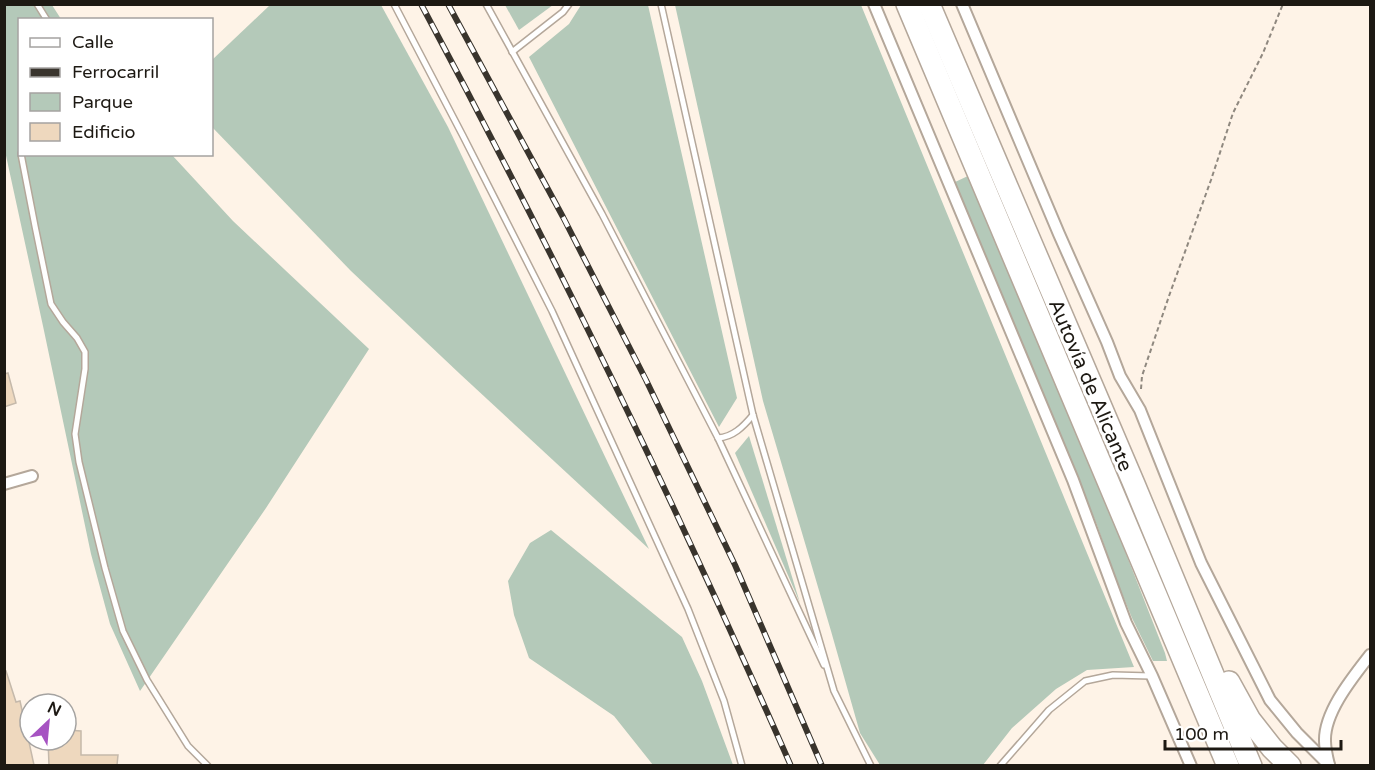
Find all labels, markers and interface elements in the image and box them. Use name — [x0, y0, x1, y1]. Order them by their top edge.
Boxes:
legend — [18, 18, 213, 156]
text: Calle — [72, 31, 114, 53]
text: Ferrocarril — [72, 61, 159, 83]
text: Parque — [72, 91, 133, 113]
text: Edificio — [72, 121, 136, 143]
street label: Autovía de Alicante — [1043, 296, 1137, 475]
north arrow — [18, 692, 78, 752]
text: N — [44, 698, 64, 721]
scale bar — [1165, 713, 1340, 751]
text: 100 m — [1174, 723, 1229, 745]

